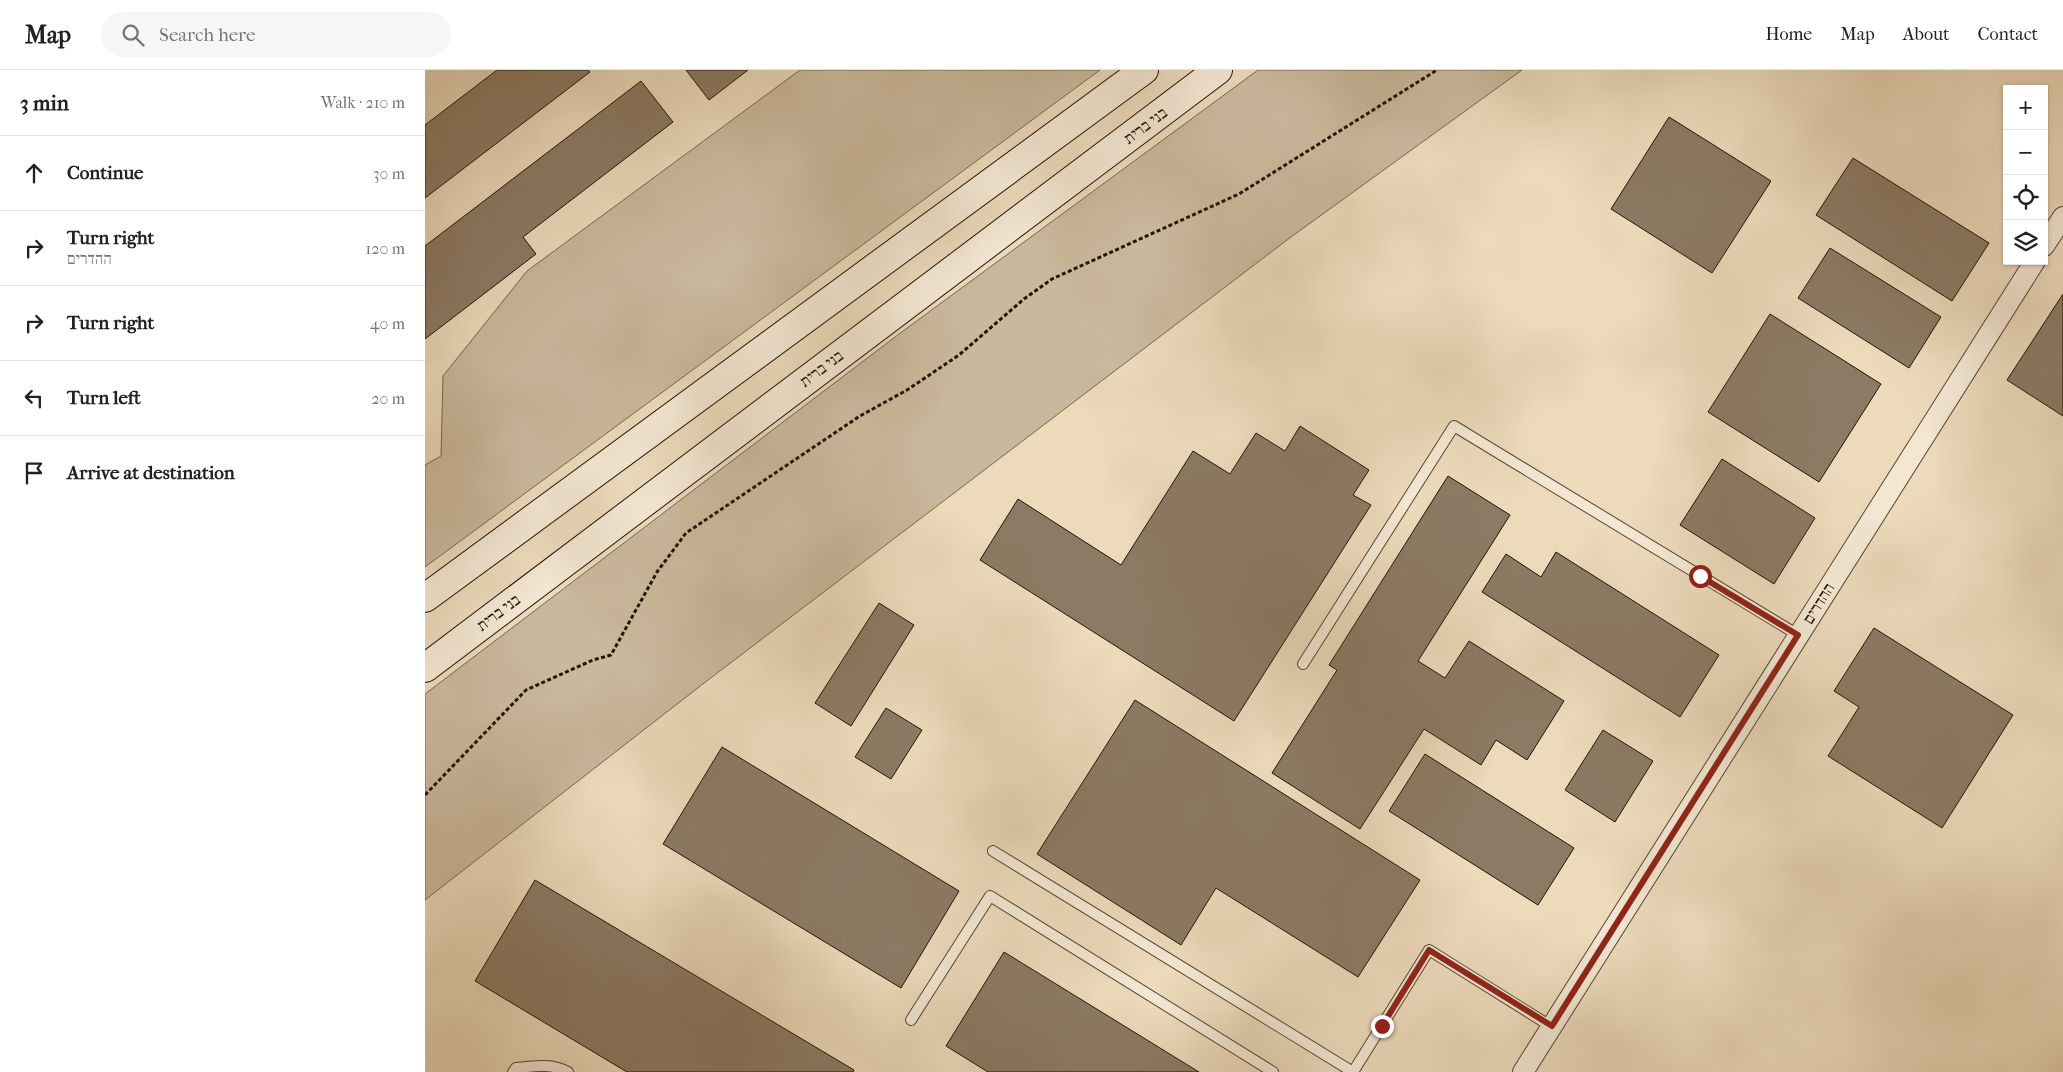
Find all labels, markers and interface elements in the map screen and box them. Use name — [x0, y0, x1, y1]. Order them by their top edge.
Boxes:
search box — [101, 12, 451, 57]
text: Map — [25, 21, 71, 49]
icon: search — [119, 21, 147, 49]
text: Search here — [159, 24, 255, 46]
text: Home — [1765, 24, 1812, 45]
text: Map — [1840, 24, 1875, 45]
text: About — [1903, 24, 1949, 45]
text: Contact — [1977, 24, 2038, 45]
map controls — [2003, 85, 2048, 265]
button: + — [2003, 85, 2048, 130]
text: 3 min — [20, 91, 69, 115]
text: Walk · 210 m — [321, 93, 405, 112]
street label: בני ברית — [1120, 103, 1171, 148]
button: − — [2003, 130, 2048, 175]
icon: ahead — [20, 159, 48, 187]
text: Continue — [67, 162, 143, 184]
text: 30 m — [373, 164, 405, 183]
button: locate — [2003, 175, 2048, 220]
button: layers — [2003, 220, 2048, 265]
text: Turn right — [67, 227, 154, 249]
icon: right — [20, 234, 48, 262]
text: 120 m — [366, 239, 405, 258]
text: ההדרים — [67, 249, 112, 268]
icon: right — [20, 309, 48, 337]
text: Turn right — [67, 312, 154, 334]
text: 40 m — [370, 314, 405, 333]
street label: בני ברית — [796, 346, 847, 391]
icon: left — [20, 384, 48, 412]
text: Turn left — [67, 387, 141, 409]
text: 20 m — [371, 389, 405, 408]
icon: arrive — [20, 459, 48, 487]
text: Arrive at destination — [67, 462, 235, 484]
route start — [1689, 565, 1712, 588]
street label: ההדרים — [1799, 579, 1838, 627]
street label: בני ברית — [473, 590, 524, 635]
route end — [1371, 1015, 1394, 1038]

